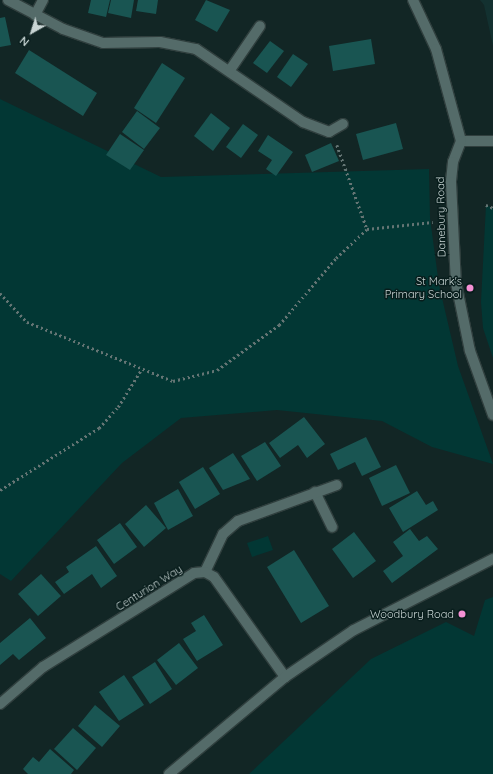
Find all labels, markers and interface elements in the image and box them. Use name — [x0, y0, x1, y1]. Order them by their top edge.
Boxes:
north arrow — [12, 12, 52, 52]
text: N — [17, 33, 32, 49]
street label: Danebury Road — [434, 176, 448, 258]
place label: St Mark's Primary School — [385, 275, 462, 301]
marker: St Mark's Primary School — [465, 283, 475, 293]
street label: Centurion Way — [113, 562, 185, 614]
place label: Woodbury Road — [370, 607, 454, 621]
marker: Woodbury Road — [457, 609, 467, 619]

